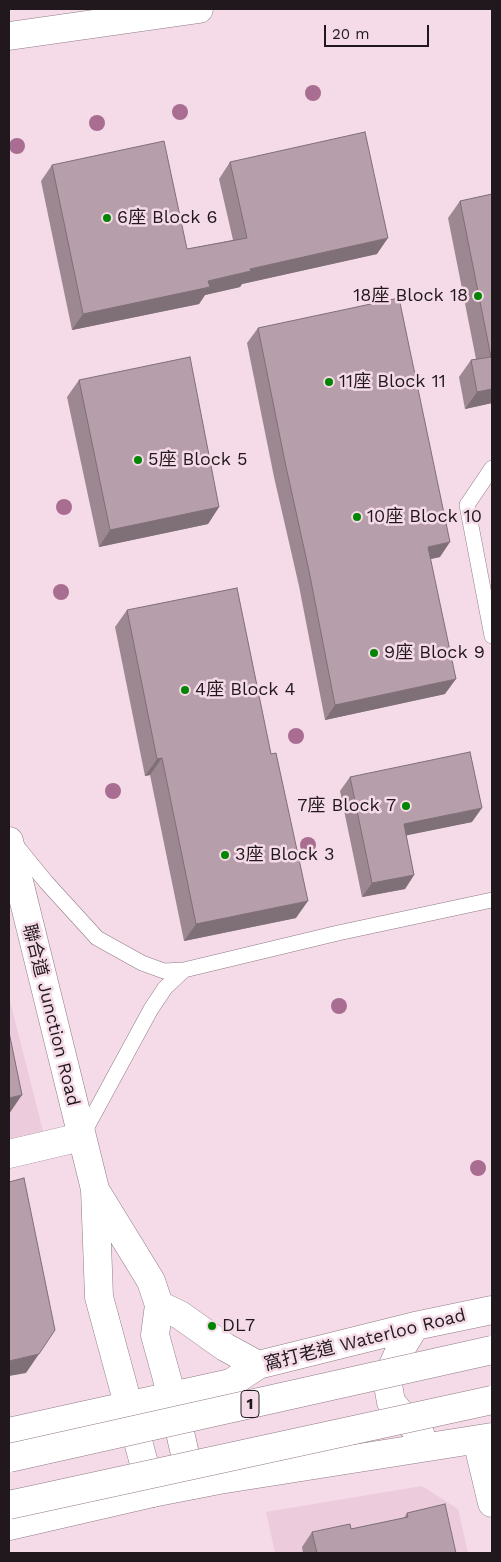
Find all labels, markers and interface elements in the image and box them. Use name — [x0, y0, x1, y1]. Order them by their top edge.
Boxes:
scale bar — [326, 15, 431, 47]
text: 20 m — [332, 25, 370, 43]
place label: 6座 Block 6 — [117, 207, 218, 229]
marker: 6座 Block 6 — [101, 212, 113, 224]
place label: 18座 Block 18 — [353, 285, 468, 307]
marker: 18座 Block 18 — [472, 290, 484, 302]
place label: 11座 Block 11 — [339, 371, 446, 393]
marker: 11座 Block 11 — [323, 376, 335, 388]
place label: 5座 Block 5 — [148, 449, 248, 471]
marker: 5座 Block 5 — [132, 454, 144, 466]
place label: 10座 Block 10 — [367, 506, 482, 528]
marker: 10座 Block 10 — [351, 511, 363, 523]
place label: 9座 Block 9 — [384, 642, 485, 664]
marker: 9座 Block 9 — [368, 647, 380, 659]
place label: 4座 Block 4 — [195, 679, 296, 701]
marker: 4座 Block 4 — [179, 684, 191, 696]
place label: 7座 Block 7 — [297, 795, 396, 817]
marker: 7座 Block 7 — [400, 800, 412, 812]
place label: 3座 Block 3 — [235, 844, 335, 866]
marker: 3座 Block 3 — [219, 849, 231, 861]
street label: 聯合道 Junction Road — [18, 922, 84, 1108]
street label: 窩打老道 Waterloo Road — [262, 1304, 468, 1376]
place label: DL7 — [222, 1315, 255, 1337]
marker: DL7 — [206, 1320, 218, 1332]
road number: 1 — [241, 1390, 259, 1418]

